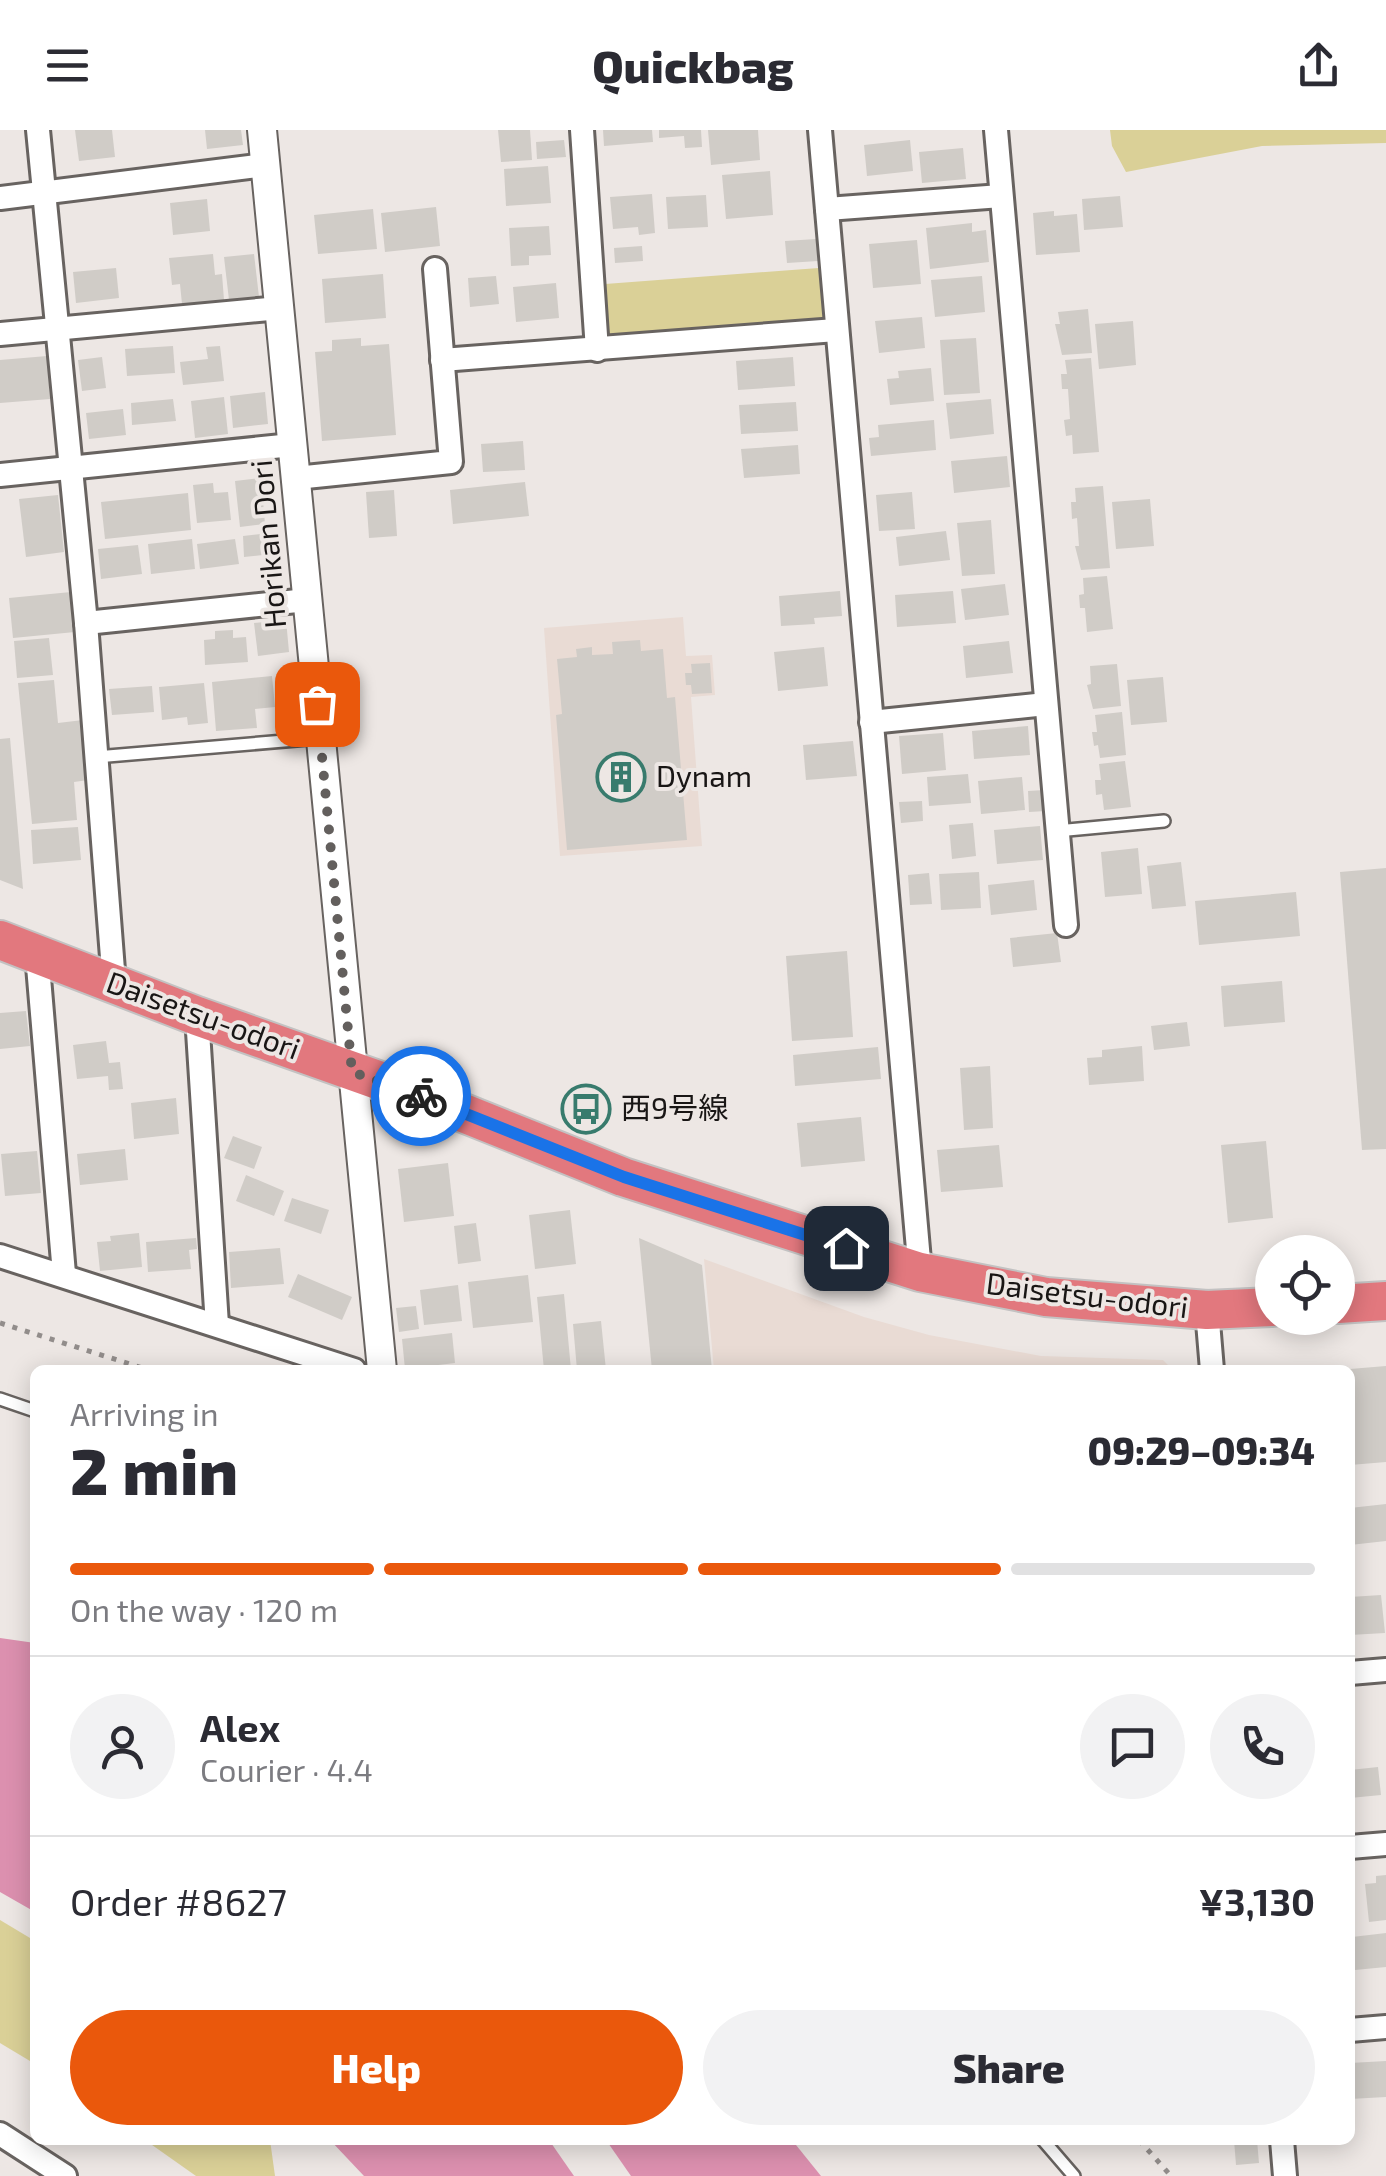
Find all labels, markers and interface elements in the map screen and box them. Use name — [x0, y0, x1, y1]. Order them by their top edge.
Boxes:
icon: menu — [40, 38, 95, 93]
text: Quickbag — [592, 38, 794, 92]
icon: share — [1291, 38, 1346, 93]
street label: Horikan Dori — [242, 459, 292, 630]
pin — [275, 662, 360, 747]
icon: bag — [290, 677, 345, 732]
building icon: Dynam — [595, 751, 647, 803]
place label: Dynam — [656, 757, 752, 793]
street label: Daisetsu-odori — [102, 962, 305, 1066]
courier — [371, 1046, 471, 1146]
icon: bike — [394, 1069, 449, 1124]
bus stop icon: 西9号線 — [560, 1083, 612, 1135]
place label: 西9号線 — [621, 1089, 728, 1125]
pin — [804, 1206, 889, 1291]
icon: home — [819, 1221, 874, 1276]
map controls — [1255, 1235, 1355, 1335]
button: locate — [1255, 1235, 1355, 1335]
street label: Daisetsu-odori — [984, 1264, 1190, 1324]
text: Arriving in — [70, 1394, 219, 1432]
text: 09:29–09:34 — [1088, 1427, 1315, 1473]
text: 2 min — [70, 1430, 238, 1508]
text: On the way · 120 m — [70, 1590, 338, 1628]
button: person — [70, 1694, 175, 1799]
button: chat — [1080, 1694, 1185, 1799]
button: phone — [1210, 1694, 1315, 1799]
text: Alex — [200, 1704, 280, 1750]
text: Courier · 4.4 — [200, 1750, 373, 1788]
text: Order #8627 — [70, 1878, 287, 1924]
text: ¥3,130 — [1199, 1878, 1315, 1924]
button: Help — [70, 2010, 683, 2125]
button: Share — [703, 2010, 1315, 2125]

